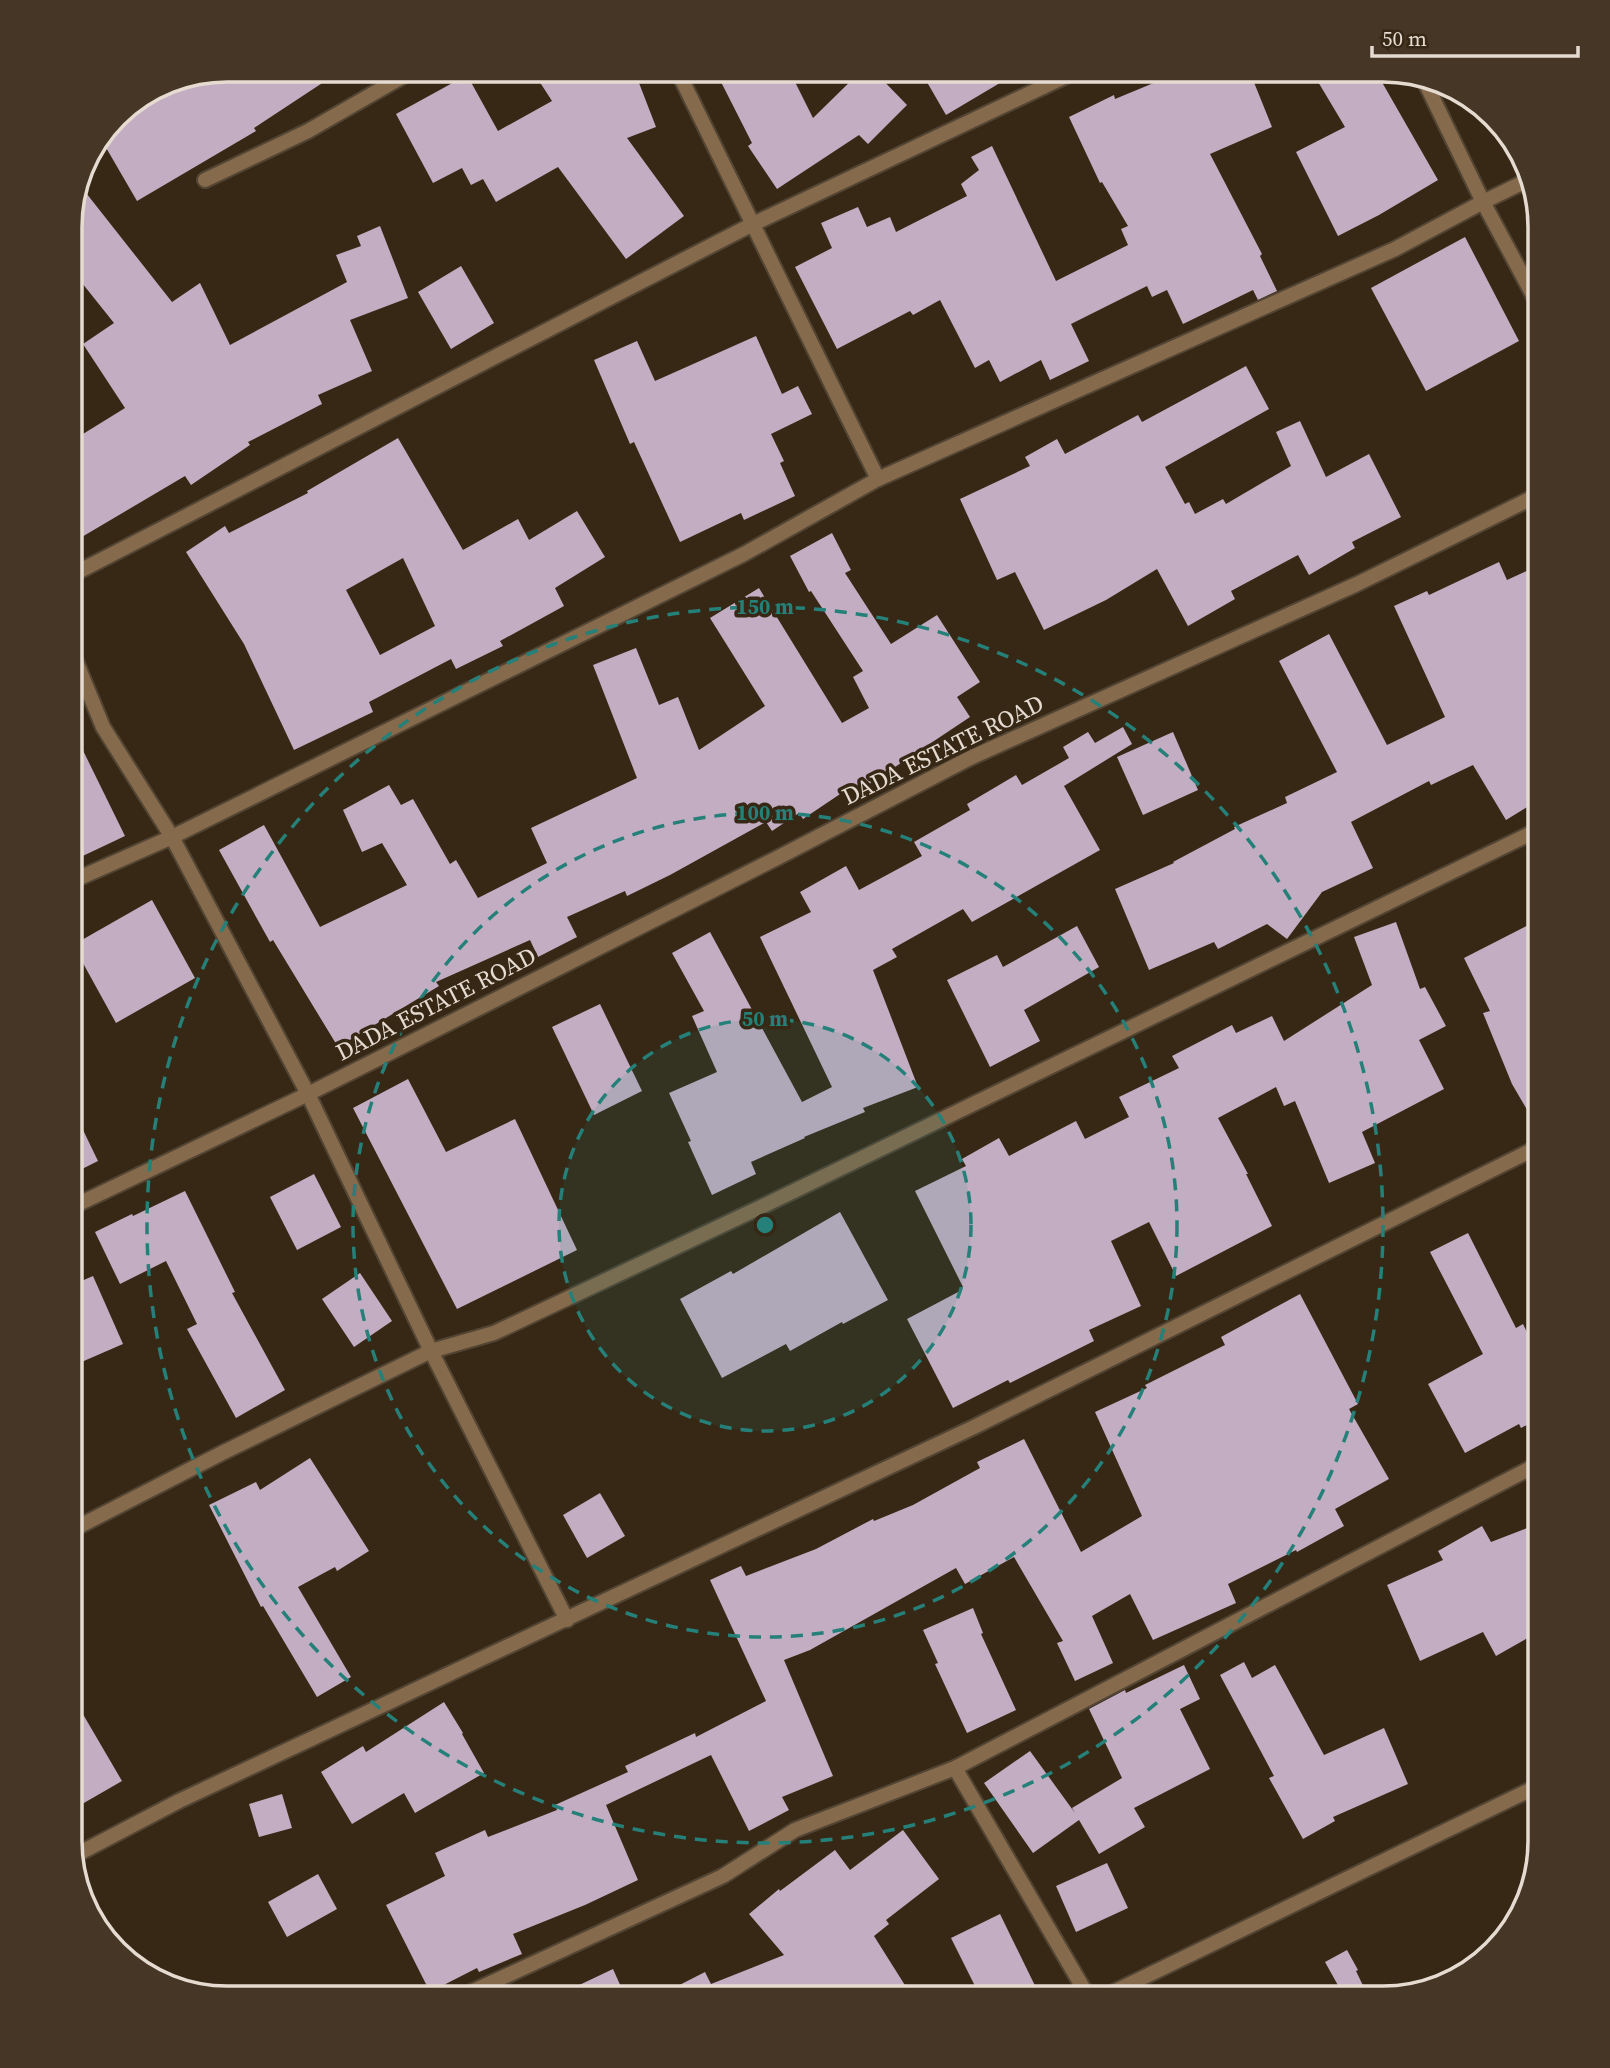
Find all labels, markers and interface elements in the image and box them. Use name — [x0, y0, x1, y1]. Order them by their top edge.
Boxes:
scale bar — [1372, 14, 1578, 58]
text: 50 m — [1382, 24, 1427, 53]
text: 150 m — [736, 592, 794, 621]
street label: DADA ESTATE ROAD — [836, 686, 1049, 813]
text: 100 m — [736, 798, 794, 827]
street label: DADA ESTATE ROAD — [330, 939, 542, 1068]
text: 50 m — [742, 1004, 788, 1033]
centre of rings — [753, 1213, 777, 1237]

